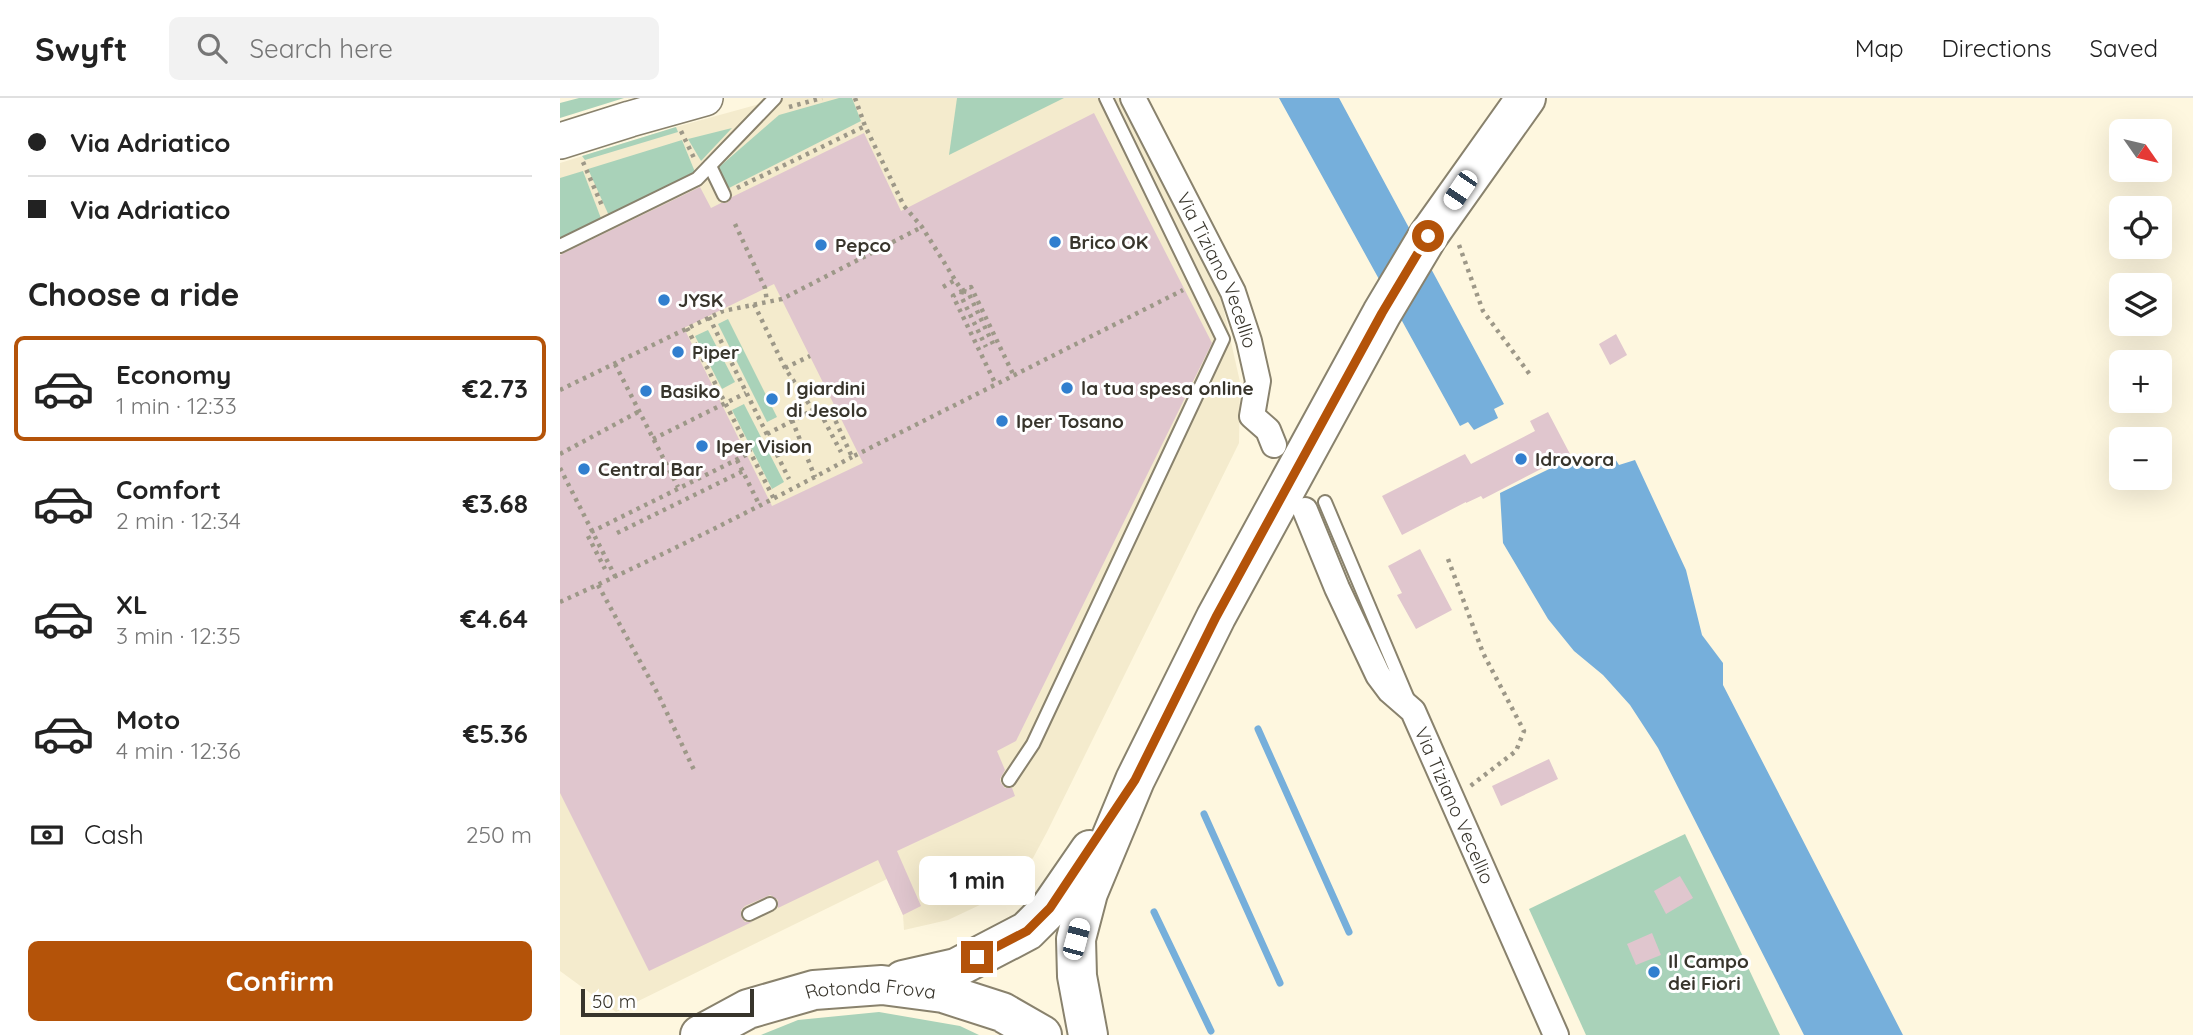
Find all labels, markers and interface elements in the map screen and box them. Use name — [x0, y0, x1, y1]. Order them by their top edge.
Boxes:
search box — [169, 17, 659, 80]
text: Swyft — [35, 28, 127, 69]
icon: search — [193, 29, 231, 67]
text: Search here — [249, 32, 393, 65]
text: Map — [1855, 33, 1904, 63]
text: Directions — [1942, 33, 2052, 63]
text: Saved — [2090, 33, 2158, 63]
north arrow — [2109, 119, 2172, 182]
map controls — [2109, 119, 2172, 490]
text: Via Adriatico — [70, 126, 231, 159]
car — [1440, 167, 1481, 213]
street label: Via Tiziano Vecellio — [1172, 188, 1262, 350]
text: Via Adriatico — [70, 193, 231, 226]
button: locate — [2109, 196, 2172, 259]
route start — [1412, 220, 1444, 252]
place label: Brico OK — [1069, 230, 1148, 254]
place label: Pepco — [835, 233, 891, 257]
marker: Brico OK — [1047, 234, 1063, 250]
marker: Pepco — [813, 237, 829, 253]
button: layers — [2109, 273, 2172, 336]
text: Choose a ride — [28, 274, 240, 314]
place label: JYSK — [678, 288, 723, 312]
marker: JYSK — [656, 292, 672, 308]
place label: Piper — [692, 340, 739, 364]
marker: Piper — [670, 344, 686, 360]
button: + — [2109, 350, 2172, 413]
icon: car — [32, 357, 95, 420]
text: Economy — [116, 358, 231, 391]
text: €2.73 — [462, 372, 528, 405]
place label: I giardini di Jesolo — [786, 376, 867, 422]
place label: la tua spesa online — [1081, 376, 1254, 400]
place label: Basiko — [660, 379, 720, 403]
marker: la tua spesa online — [1059, 380, 1075, 396]
marker: Basiko — [638, 383, 654, 399]
text: 1 min · 12:33 — [116, 391, 237, 420]
marker: I giardini di Jesolo — [764, 391, 780, 407]
place label: Iper Tosano — [1016, 409, 1124, 433]
marker: Iper Tosano — [994, 413, 1010, 429]
button: − — [2109, 427, 2172, 490]
place label: Iper Vision — [716, 434, 812, 458]
marker: Iper Vision — [694, 438, 710, 454]
place label: Idrovora — [1535, 447, 1614, 471]
marker: Idrovora — [1513, 451, 1529, 467]
place label: Central Bar — [598, 457, 703, 481]
marker: Central Bar — [576, 461, 592, 477]
icon: car — [32, 472, 95, 535]
text: Comfort — [116, 473, 221, 506]
text: €3.68 — [463, 487, 528, 520]
text: 2 min · 12:34 — [116, 506, 241, 535]
icon: car — [32, 587, 95, 650]
text: XL — [116, 588, 148, 621]
text: €4.64 — [460, 602, 528, 635]
text: 3 min · 12:35 — [116, 621, 241, 650]
icon: car — [32, 702, 95, 765]
text: Moto — [116, 703, 180, 736]
text: €5.36 — [463, 717, 528, 750]
street label: Via Tiziano Vecellio — [1409, 723, 1500, 888]
text: 4 min · 12:36 — [116, 736, 241, 765]
icon: cash — [28, 816, 66, 854]
text: Cash — [84, 818, 144, 851]
text: 250 m — [466, 820, 532, 849]
callout: 1 min — [919, 856, 1035, 904]
text: 1 min — [949, 866, 1005, 895]
car — [1061, 916, 1092, 962]
button: Confirm — [28, 941, 532, 1021]
route end — [961, 941, 993, 973]
place label: Il Campo dei Fiori — [1668, 949, 1749, 995]
marker: Il Campo dei Fiori — [1646, 964, 1662, 980]
street label: Rotonda Frova — [802, 973, 937, 1004]
scale bar — [581, 986, 754, 1018]
text: 50 m — [592, 989, 636, 1013]

